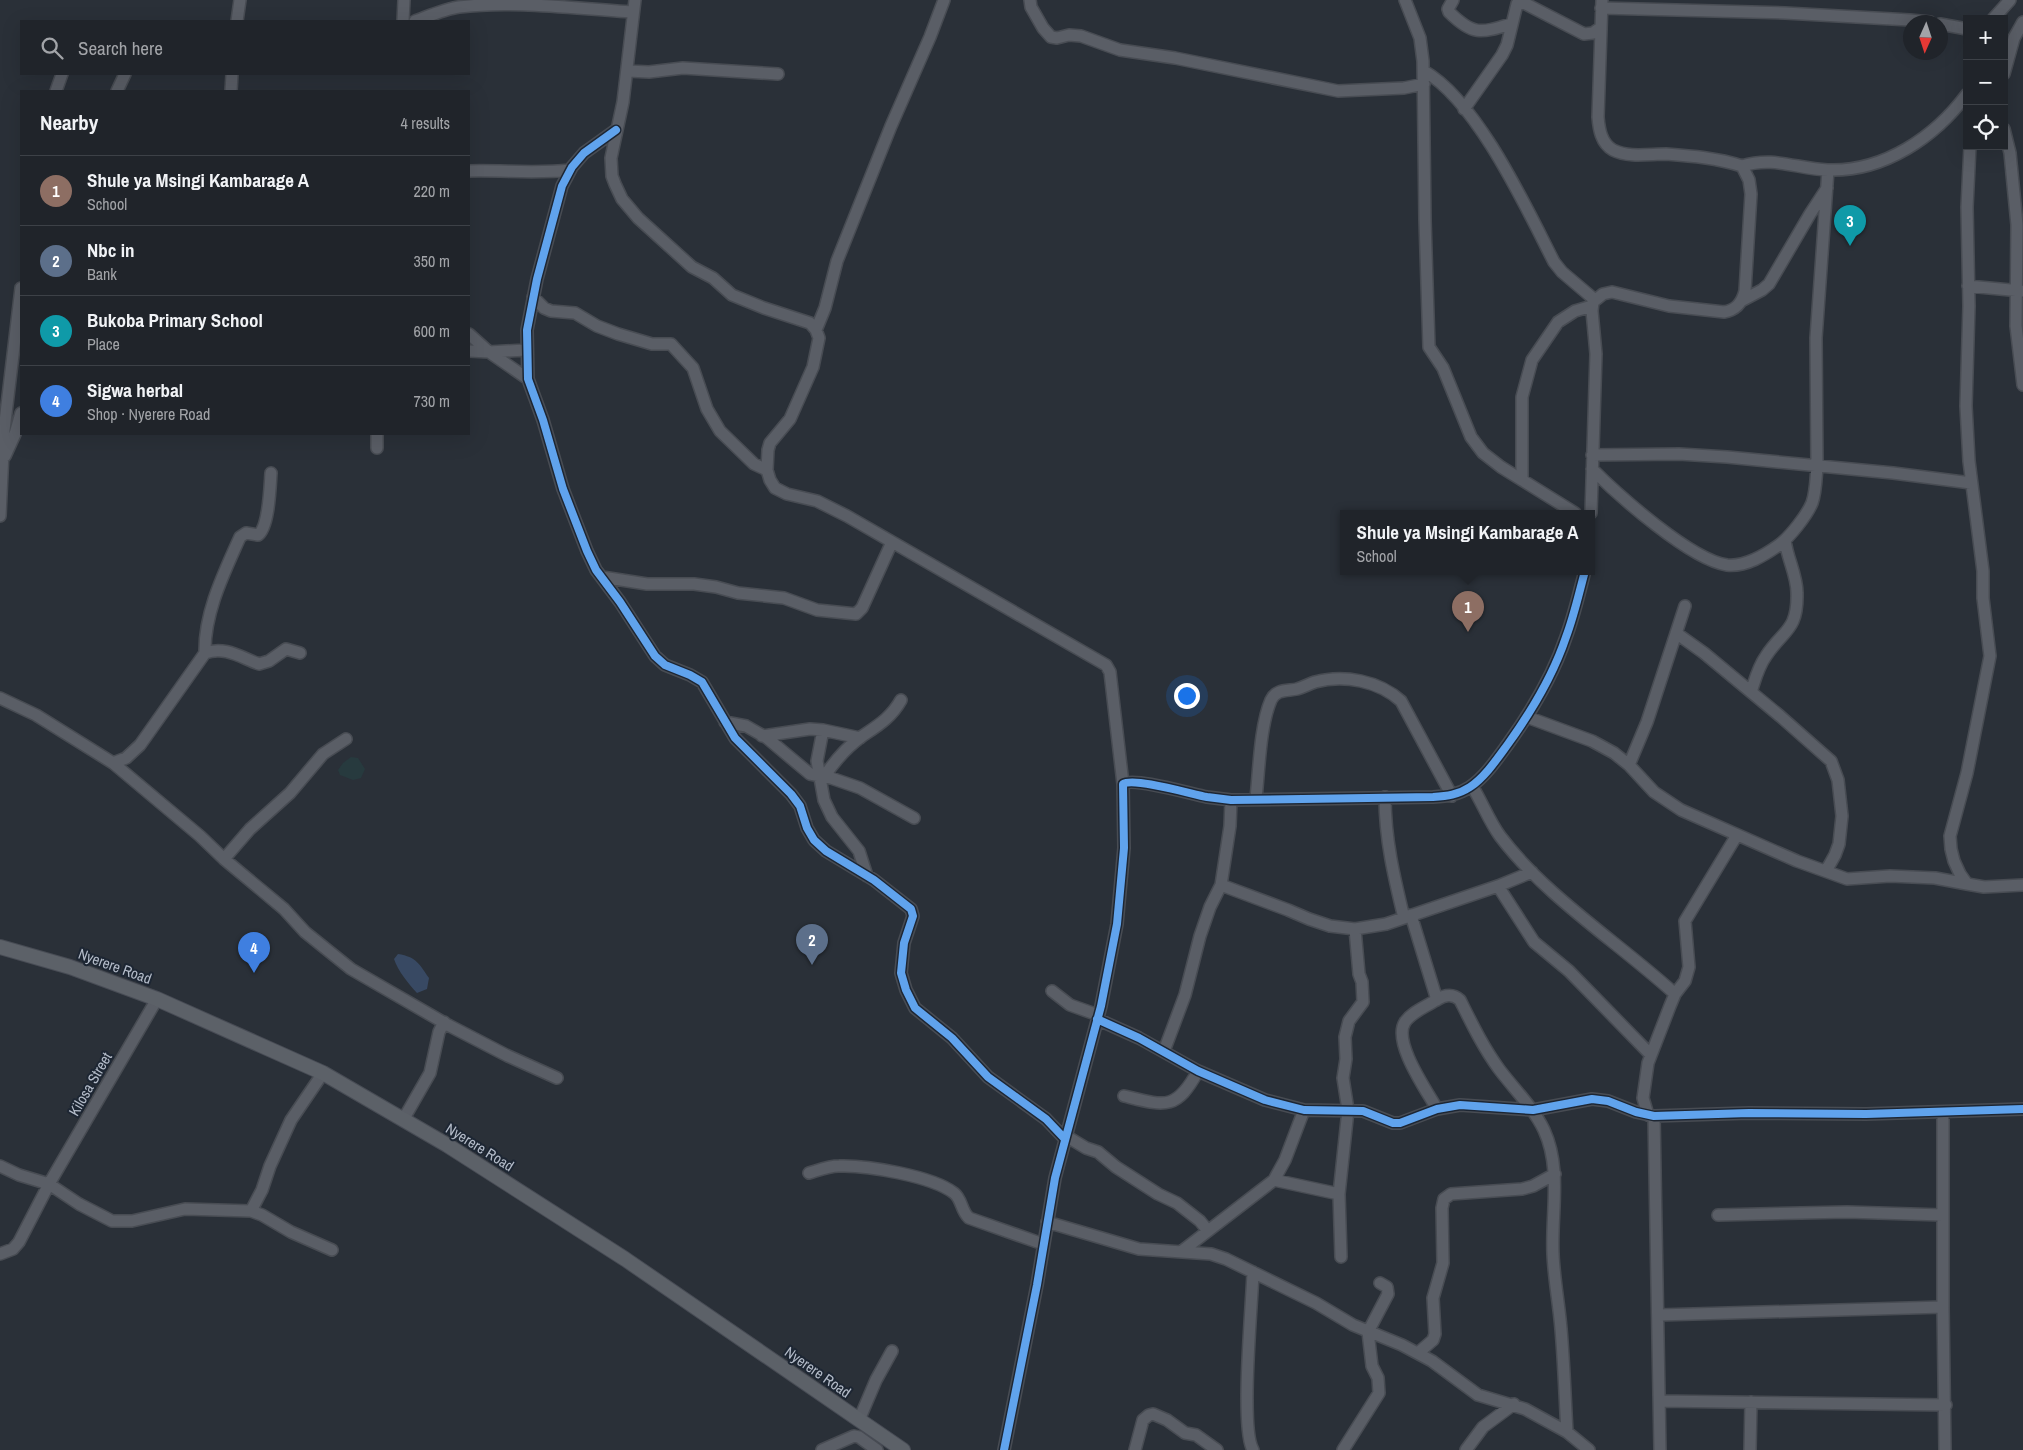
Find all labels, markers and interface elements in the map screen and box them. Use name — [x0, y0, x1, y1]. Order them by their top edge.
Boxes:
north arrow — [1903, 15, 1948, 60]
map controls — [1963, 15, 2008, 150]
button: + — [1963, 15, 2008, 60]
search box — [20, 20, 470, 75]
icon: search — [38, 34, 66, 62]
text: Search here — [78, 35, 163, 61]
button: − — [1963, 60, 2008, 105]
button: locate — [1963, 105, 2008, 150]
text: Nearby — [40, 108, 98, 137]
text: 4 results — [400, 112, 450, 134]
text: Shule ya Msingi Kambarage A — [87, 167, 309, 193]
text: 1 — [52, 180, 60, 202]
text: 220 m — [414, 180, 450, 202]
text: School — [87, 193, 127, 215]
pin: 3 — [1834, 205, 1866, 246]
text: Nbc in — [87, 237, 135, 263]
text: 2 — [52, 250, 60, 272]
text: 350 m — [414, 250, 450, 272]
text: Bank — [87, 263, 117, 285]
text: Bukoba Primary School — [87, 307, 263, 333]
text: 3 — [52, 320, 60, 342]
text: 600 m — [414, 320, 450, 342]
text: Place — [87, 333, 120, 355]
text: Sigwa herbal — [87, 377, 183, 403]
text: 4 — [52, 390, 60, 412]
text: 730 m — [414, 390, 450, 412]
text: Shop · Nyerere Road — [87, 403, 210, 425]
popup — [1340, 510, 1595, 575]
text: Shule ya Msingi Kambarage A — [1357, 519, 1578, 545]
text: School — [1357, 545, 1397, 567]
pin: 1 — [1452, 591, 1484, 632]
your location — [1174, 683, 1200, 709]
pin: 2 — [796, 924, 828, 965]
pin: 4 — [238, 932, 270, 973]
street label: Nyerere Road — [75, 943, 155, 989]
street label: Kilosa Street — [63, 1048, 117, 1120]
street label: Nyerere Road — [442, 1118, 518, 1176]
street label: Nyerere Road — [781, 1341, 855, 1403]

